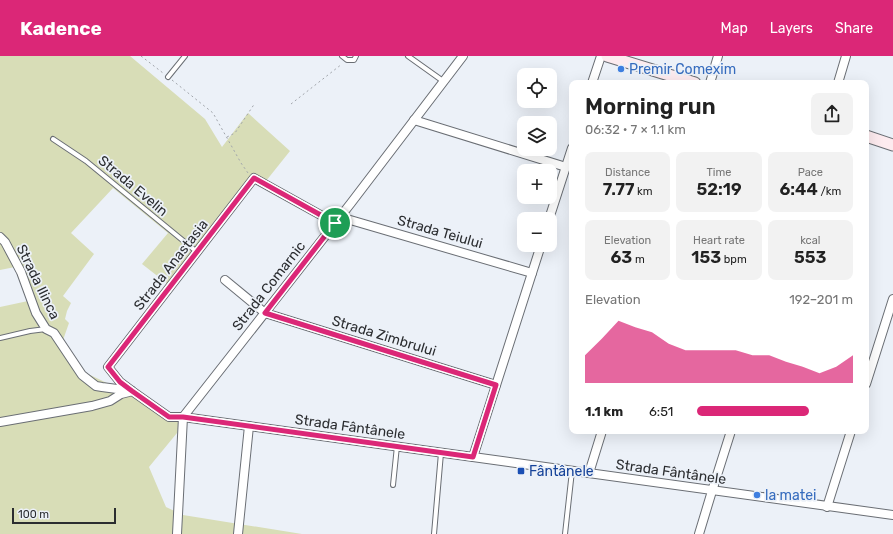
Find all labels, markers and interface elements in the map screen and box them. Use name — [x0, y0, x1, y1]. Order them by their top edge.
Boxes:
text: Kadence — [20, 17, 102, 40]
text: Map — [721, 20, 748, 37]
text: Layers — [770, 20, 813, 37]
text: Share — [835, 20, 873, 37]
place label: Premir Comexim — [629, 61, 736, 78]
marker: Premir Comexim — [616, 64, 626, 74]
map controls — [517, 68, 557, 252]
button: locate — [517, 68, 557, 108]
text: Morning run — [585, 93, 716, 120]
button: share — [811, 93, 853, 135]
button: layers — [517, 116, 557, 156]
text: 06:32 · 7 × 1.1 km — [585, 122, 686, 137]
street label: Strada Evelin — [95, 152, 171, 220]
button: + — [517, 164, 557, 204]
text: Distance — [605, 166, 650, 179]
text: Time — [707, 166, 731, 179]
text: Pace — [798, 166, 823, 179]
text: 7.77 — [603, 179, 634, 199]
text: 52:19 — [696, 179, 742, 199]
text: 6:44 — [779, 179, 818, 199]
text: km — [634, 185, 653, 198]
text: /km — [818, 185, 841, 198]
pin — [318, 206, 352, 240]
icon: arrive — [324, 212, 346, 234]
street label: Strada Teiului — [395, 212, 485, 252]
button: − — [517, 212, 557, 252]
street label: Strada Anastasia — [130, 216, 212, 314]
text: Elevation — [604, 234, 651, 247]
text: Heart rate — [693, 234, 745, 247]
text: kcal — [800, 234, 820, 247]
street label: Strada Comarnic — [229, 238, 309, 334]
street label: Strada Ilinca — [13, 242, 63, 322]
text: 63 — [611, 247, 632, 267]
text: 153 — [691, 247, 721, 267]
text: 553 — [794, 247, 827, 267]
text: m — [632, 253, 645, 266]
text: bpm — [721, 253, 747, 266]
text: Elevation — [585, 292, 641, 307]
text: 192–201 m — [789, 292, 853, 307]
street label: Strada Zimbrului — [330, 312, 438, 360]
text: 1.1 km — [585, 404, 623, 419]
text: 6:51 — [649, 404, 673, 419]
street label: Strada Fântânele — [294, 411, 406, 443]
street label: Strada Fântânele — [615, 456, 727, 488]
place label: Fântânele — [529, 463, 594, 480]
marker: Fântânele — [516, 466, 526, 476]
place label: la matei — [765, 487, 816, 504]
marker: la matei — [752, 490, 762, 500]
scale bar — [12, 506, 116, 525]
text: 100 m — [18, 508, 49, 521]

